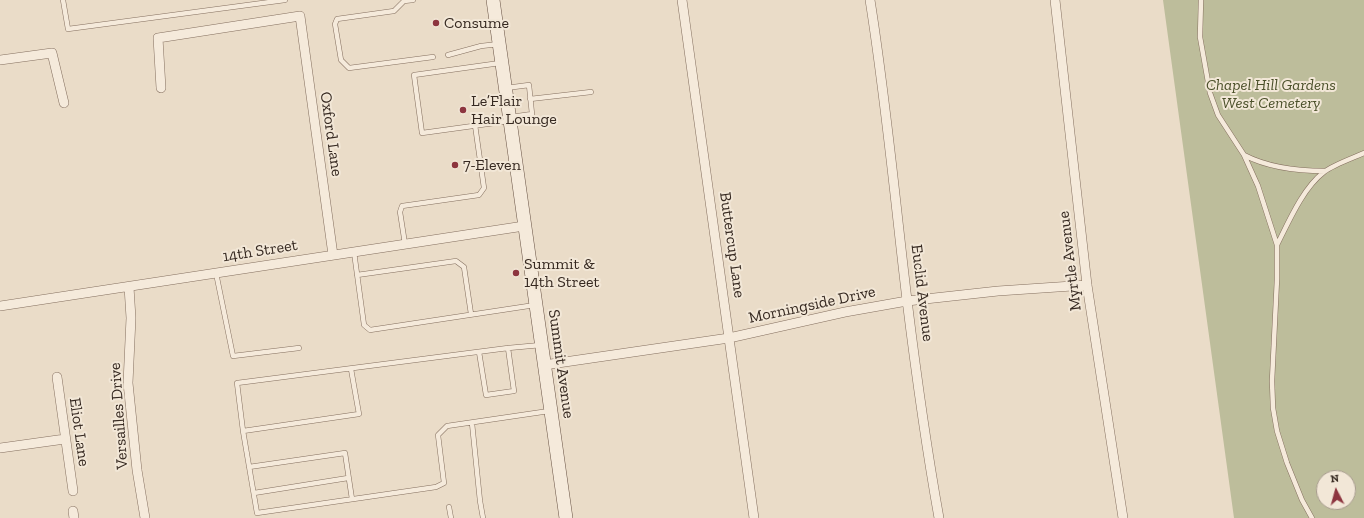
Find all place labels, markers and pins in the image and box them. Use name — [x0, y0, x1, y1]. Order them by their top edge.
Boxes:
place label: Consume — [444, 13, 509, 33]
marker: Consume — [431, 18, 441, 28]
place label: Le’Flair Hair Lounge — [471, 91, 557, 129]
marker: Le’Flair Hair Lounge — [458, 105, 468, 115]
place label: 7-Eleven — [463, 155, 521, 175]
marker: 7-Eleven — [450, 160, 460, 170]
place label: Summit & 14th Street — [524, 254, 599, 292]
marker: Summit & 14th Street — [511, 268, 521, 278]

